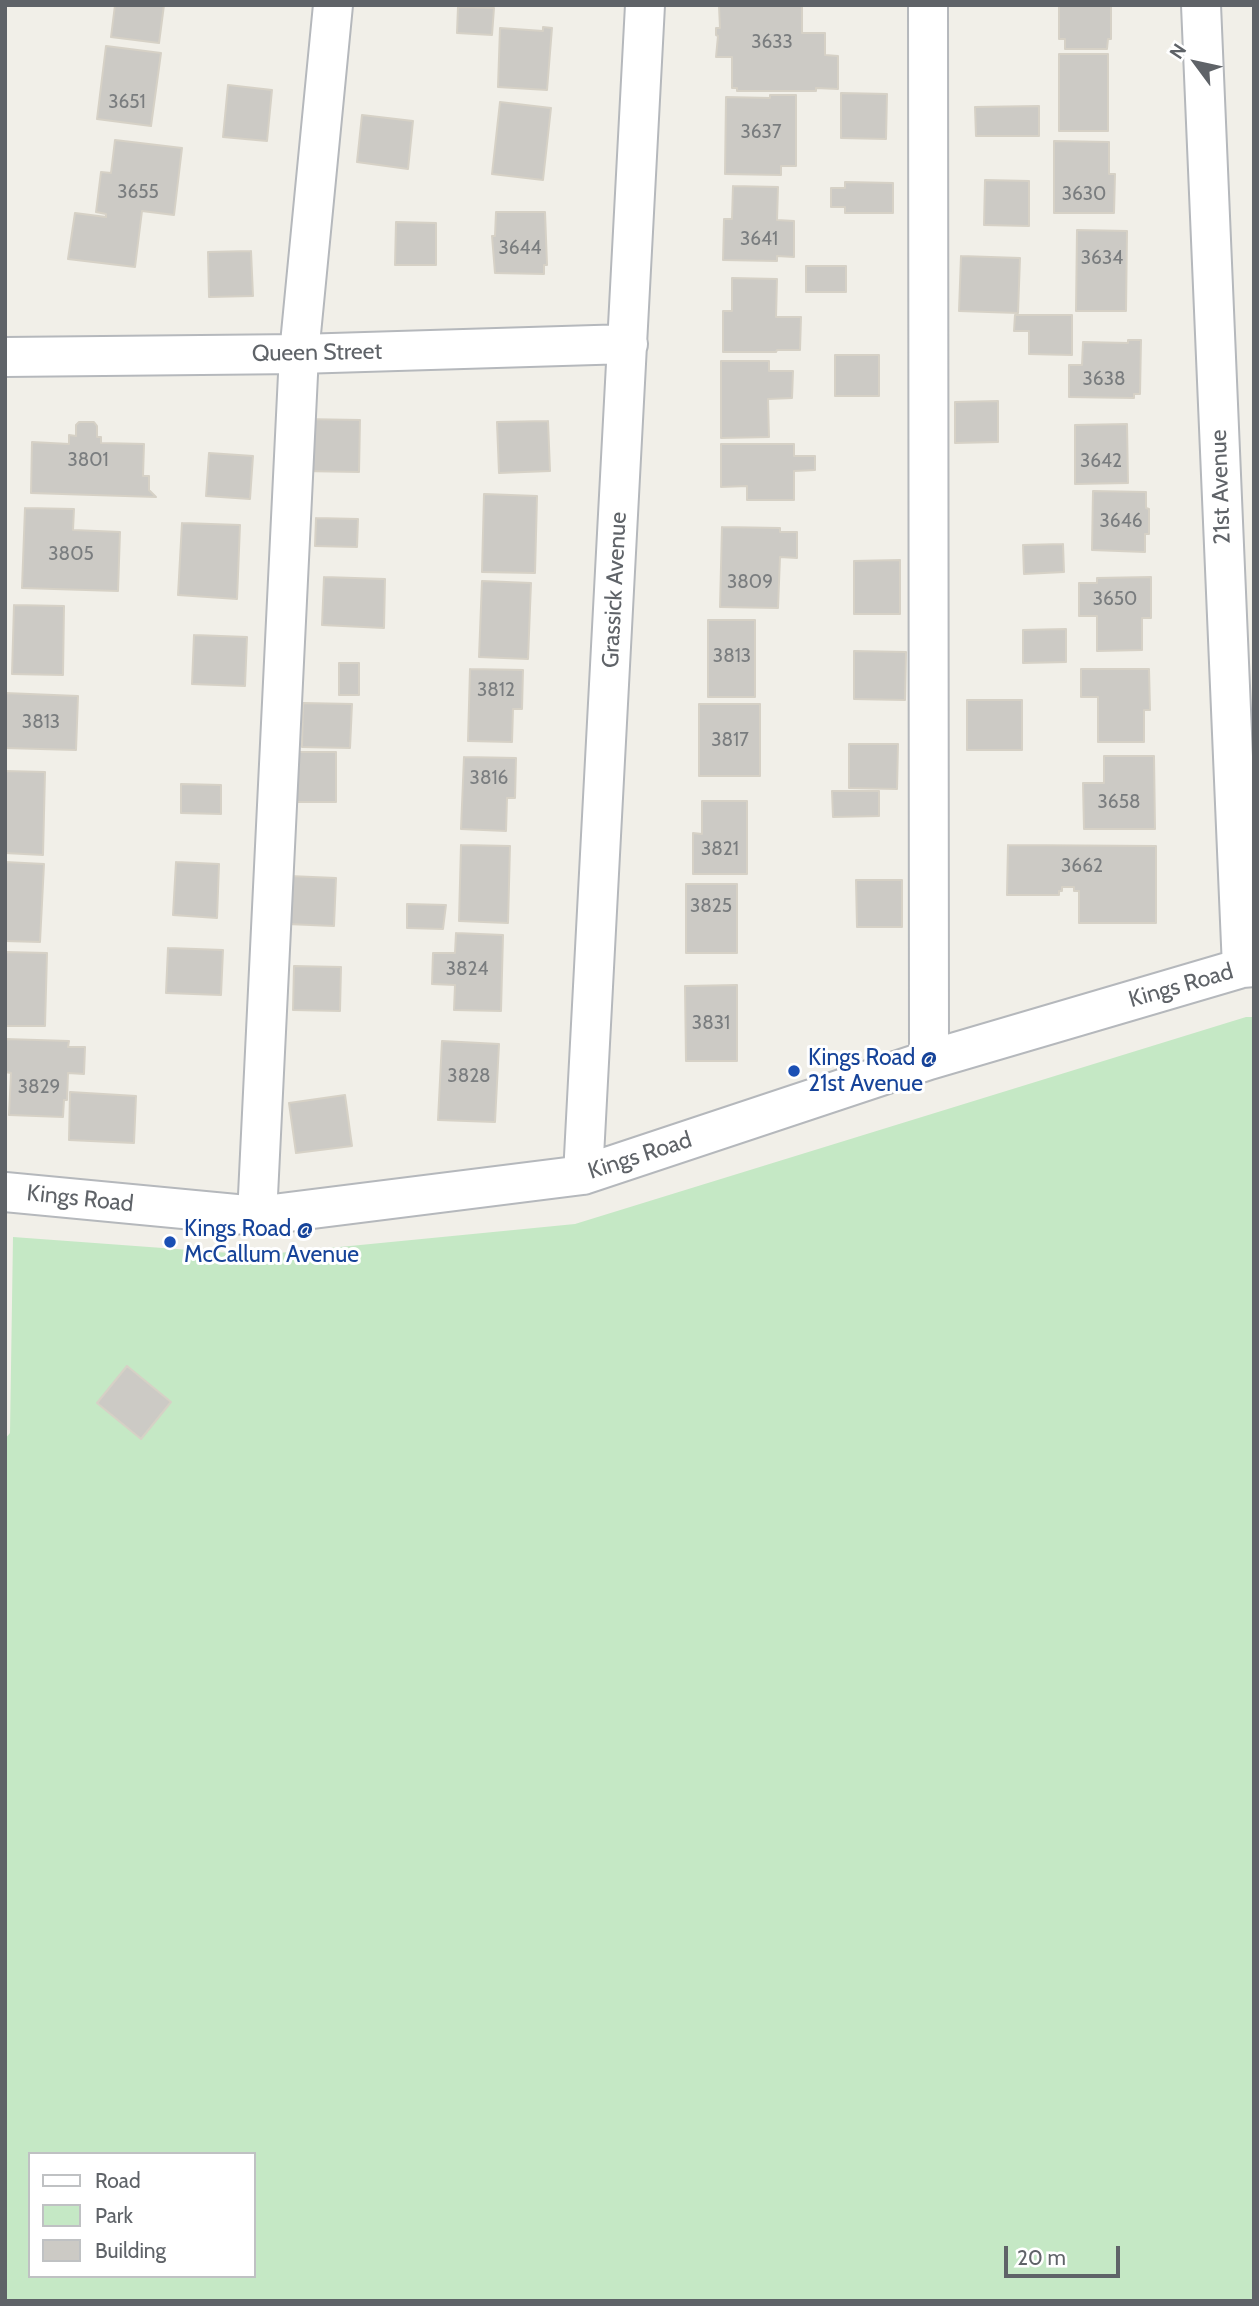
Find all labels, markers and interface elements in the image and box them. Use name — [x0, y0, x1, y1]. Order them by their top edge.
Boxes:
north arrow — [1161, 28, 1231, 98]
house number: 3633 — [751, 31, 793, 53]
text: N — [1165, 39, 1191, 63]
house number: 3651 — [108, 91, 146, 113]
house number: 3637 — [741, 121, 781, 143]
house number: 3655 — [117, 181, 159, 203]
house number: 3630 — [1062, 183, 1106, 205]
house number: 3641 — [740, 228, 778, 250]
house number: 3644 — [498, 237, 542, 259]
house number: 3634 — [1081, 247, 1123, 269]
street label: Queen Street — [252, 338, 382, 368]
house number: 3638 — [1083, 368, 1125, 390]
street label: 21st Avenue — [1205, 429, 1237, 545]
house number: 3801 — [67, 449, 109, 471]
house number: 3642 — [1080, 450, 1122, 472]
house number: 3646 — [1100, 510, 1142, 532]
street label: Grassick Avenue — [597, 511, 633, 669]
house number: 3805 — [48, 543, 94, 565]
house number: 3809 — [727, 571, 773, 593]
house number: 3650 — [1093, 588, 1137, 610]
house number: 3813 — [713, 645, 751, 667]
house number: 3812 — [477, 679, 515, 701]
house number: 3813 — [22, 711, 60, 733]
house number: 3817 — [711, 729, 749, 751]
house number: 3816 — [470, 767, 508, 789]
house number: 3658 — [1098, 791, 1140, 813]
house number: 3821 — [701, 838, 739, 860]
house number: 3662 — [1061, 855, 1103, 877]
house number: 3825 — [690, 895, 732, 917]
house number: 3824 — [446, 958, 488, 980]
street label: Kings Road — [1126, 958, 1236, 1014]
house number: 3831 — [692, 1012, 730, 1034]
place label: Kings Road @ 21st Avenue — [808, 1044, 937, 1098]
marker: Kings Road @ 21st Avenue — [786, 1063, 802, 1079]
house number: 3828 — [447, 1065, 491, 1087]
house number: 3829 — [18, 1076, 60, 1098]
street label: Kings Road — [585, 1126, 695, 1186]
street label: Kings Road — [25, 1180, 135, 1218]
place label: Kings Road @ McCallum Avenue — [184, 1215, 359, 1269]
marker: Kings Road @ McCallum Avenue — [162, 1234, 178, 1250]
legend — [28, 2152, 256, 2278]
text: Road — [95, 2168, 141, 2193]
text: Park — [95, 2203, 133, 2228]
scale bar — [1007, 2232, 1122, 2276]
text: Building — [95, 2238, 166, 2263]
text: 20 m — [1017, 2245, 1066, 2270]

